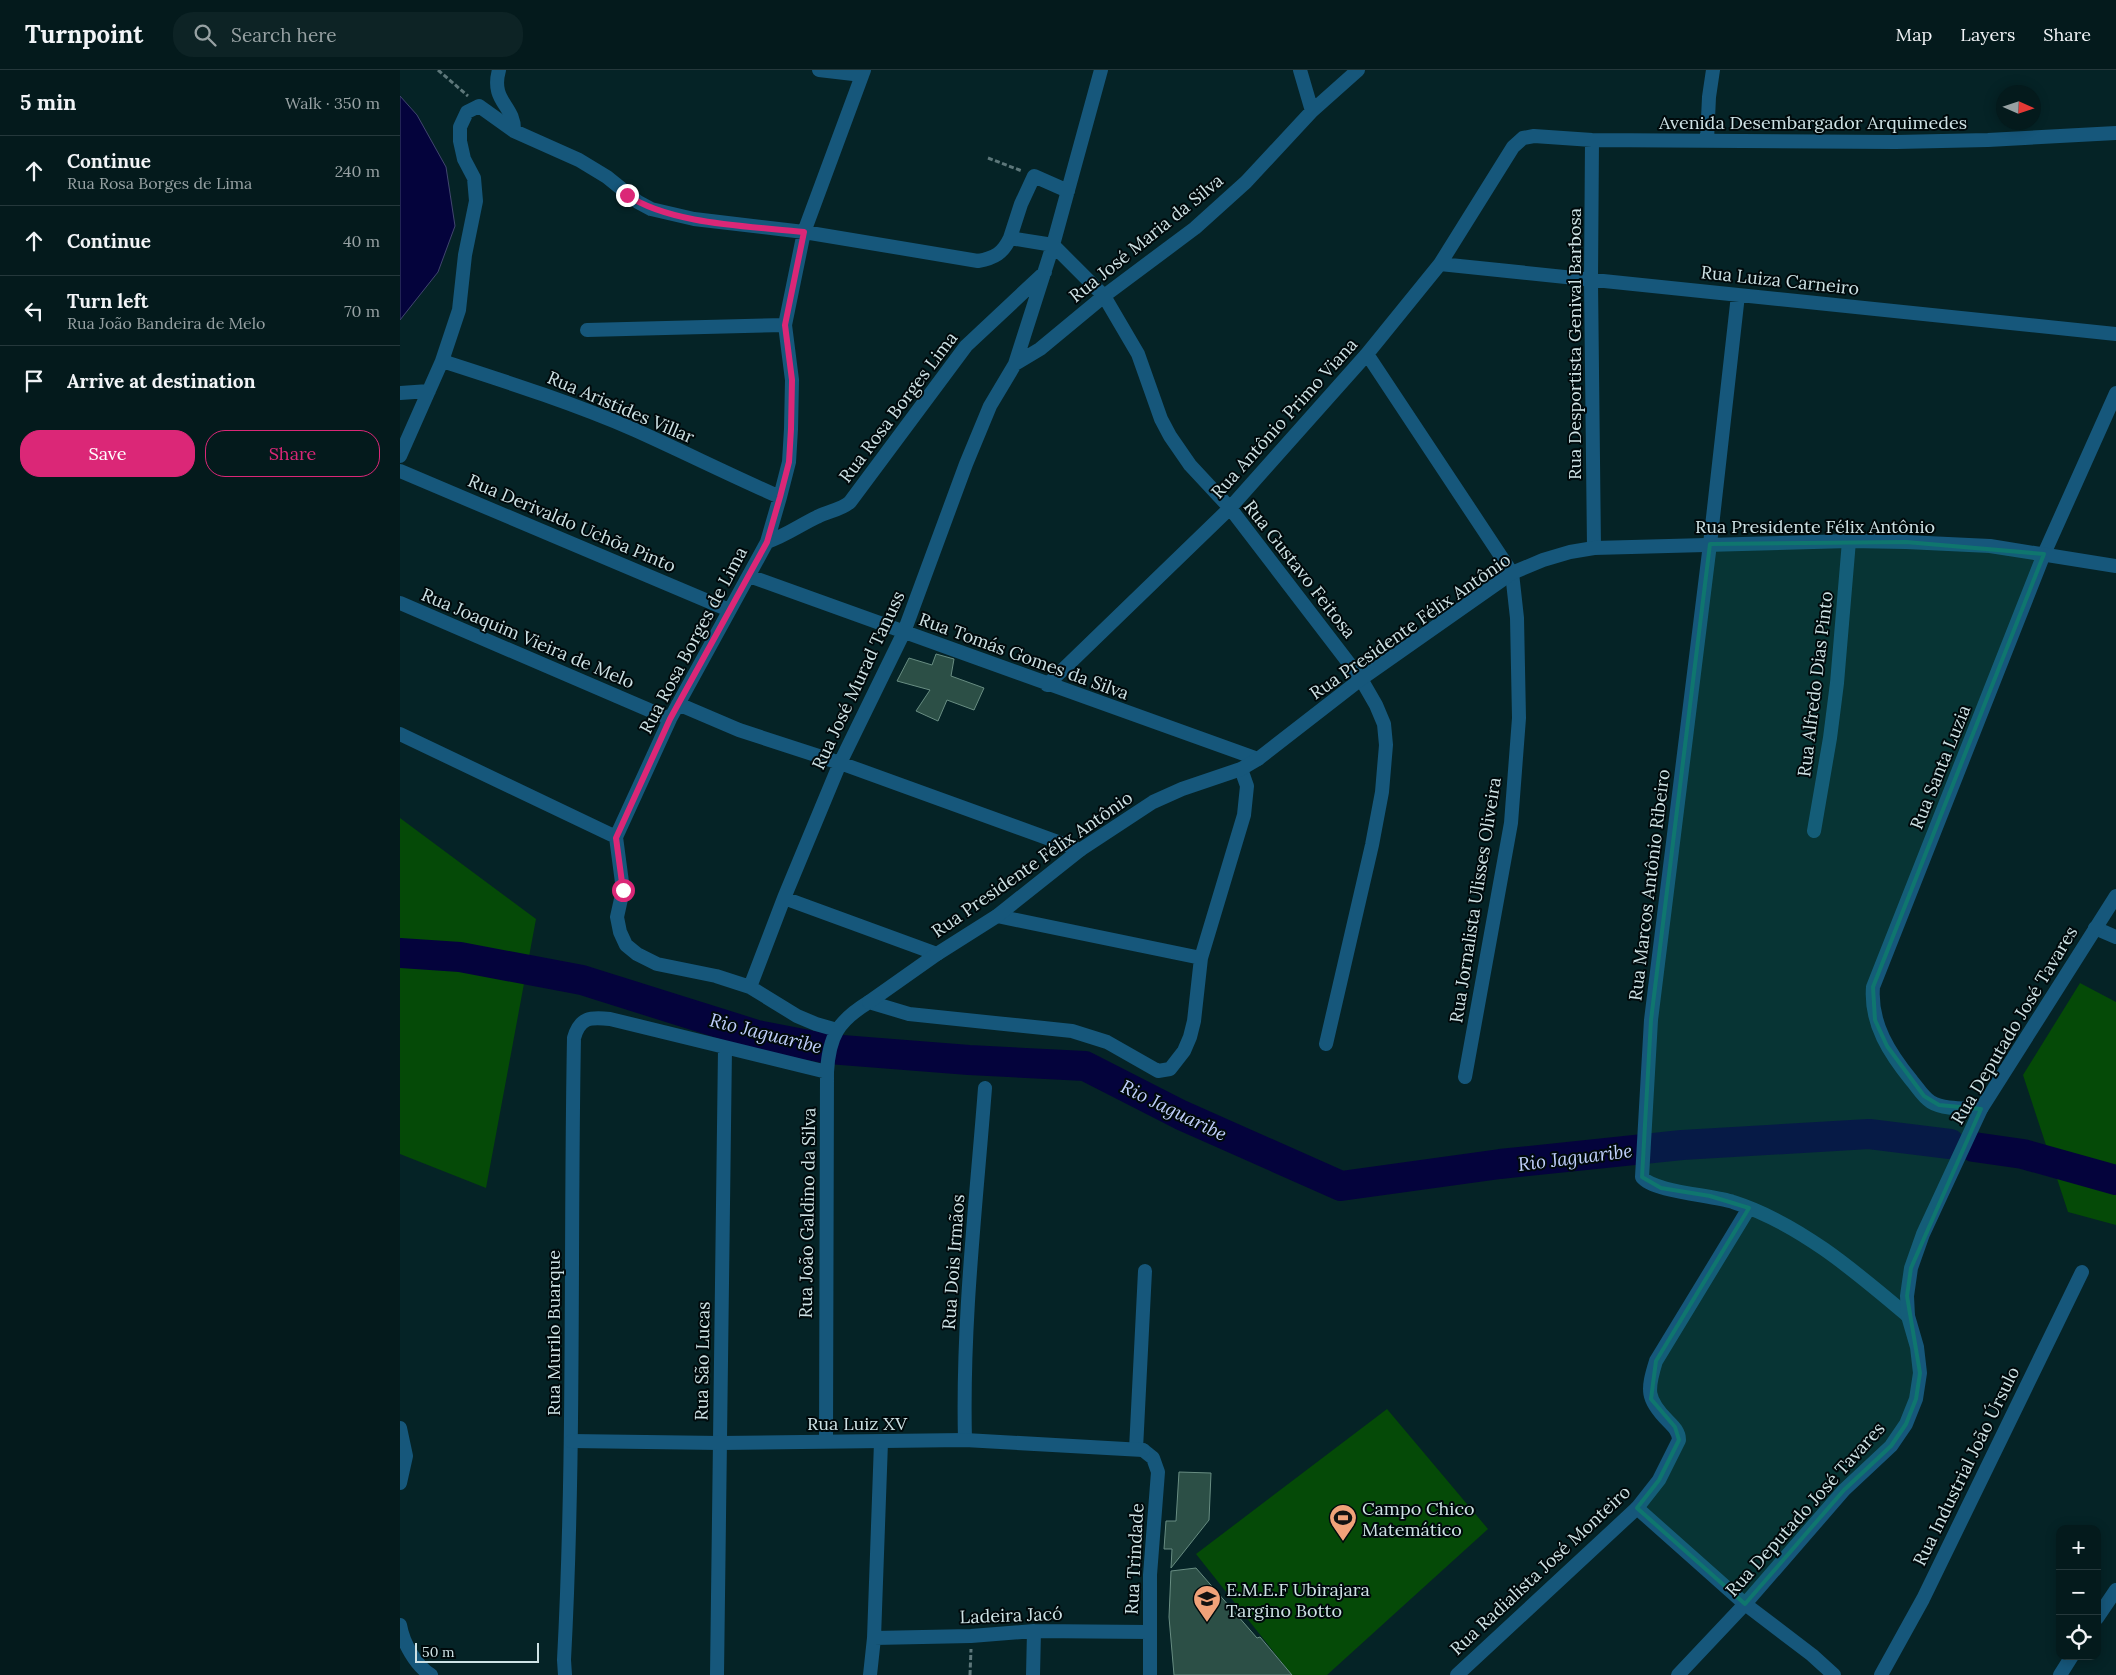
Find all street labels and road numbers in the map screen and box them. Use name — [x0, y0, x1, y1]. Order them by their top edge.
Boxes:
street label: Avenida Desembargador Arquimedes — [1658, 111, 1967, 134]
street label: Rua José Maria da Silva — [1064, 169, 1228, 307]
street label: Rua Desportista Genival Barbosa — [1563, 208, 1586, 480]
street label: Rua Luiza Carneiro — [1700, 260, 1860, 300]
street label: Rua Rosa Borges Lima — [834, 327, 962, 487]
street label: Rua Antônio Primo Viana — [1206, 333, 1362, 503]
street label: Rua Aristides Villar — [544, 366, 698, 448]
street label: Rua Derivaldo Uchõa Pinto — [465, 469, 679, 577]
street label: Rua Gustavo Feitosa — [1239, 495, 1361, 643]
street label: Rua Presidente Félix Antônio — [1695, 515, 1935, 538]
street label: Rua Rosa Borges de Lima — [634, 543, 752, 737]
street label: Rua Presidente Félix Antônio — [1305, 548, 1515, 704]
street label: Rua Joaquim Vieira de Melo — [418, 583, 638, 693]
street label: Rua José Murad Tanuss — [806, 587, 910, 773]
street label: Rua Alfredo Dias Pinto — [1792, 590, 1838, 778]
street label: Rua Tomás Gomes da Silva — [916, 607, 1132, 705]
street label: Rua Santa Luzia — [1905, 701, 1975, 833]
street label: Rua Marcos Antônio Ribeiro — [1623, 768, 1675, 1002]
street label: Rua Jornalista Ulisses Oliveira — [1444, 775, 1506, 1025]
street label: Rua Presidente Félix Antônio — [927, 786, 1137, 942]
street label: Rua Deputado José Tavares — [1946, 922, 2082, 1128]
street label: Rua João Galdino da Silva — [794, 1107, 820, 1319]
street label: Rua Dois Irmãos — [937, 1193, 969, 1331]
street label: Rua Murilo Buarque — [542, 1250, 565, 1416]
street label: Rua São Lucas — [689, 1301, 715, 1421]
street label: Rua Industrial João Úrsulo — [1908, 1363, 2024, 1569]
street label: Rua Luiz XV — [807, 1412, 908, 1435]
street label: Rua Deputado José Tavares — [1720, 1417, 1890, 1601]
street label: Rua Radialista José Monteiro — [1445, 1480, 1635, 1660]
street label: Rua Trindade — [1120, 1502, 1148, 1615]
street label: Ladeira Jacó — [959, 1602, 1063, 1628]

